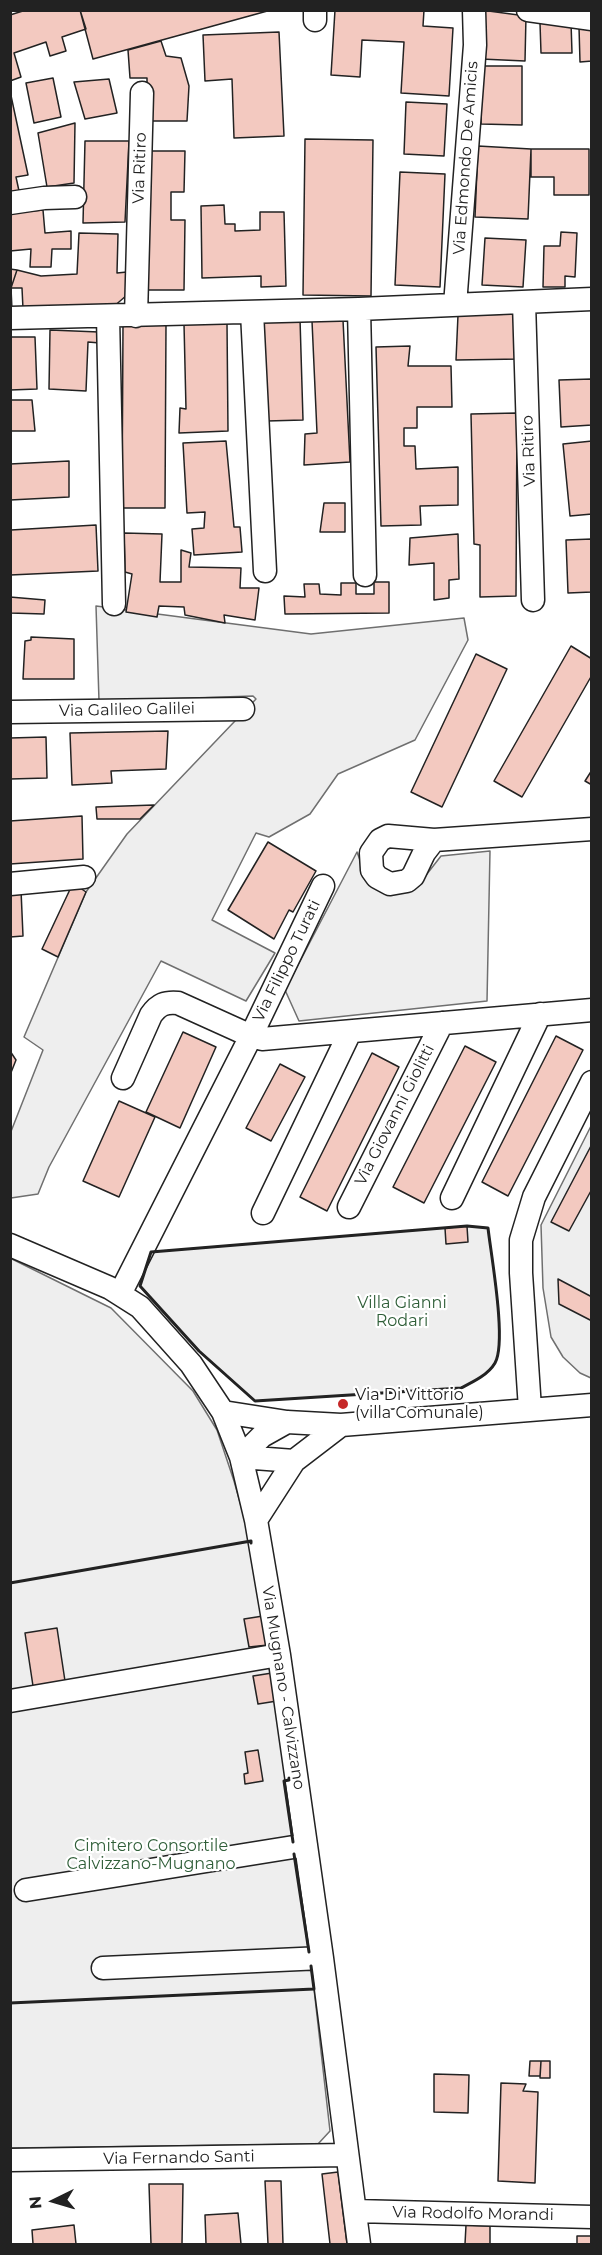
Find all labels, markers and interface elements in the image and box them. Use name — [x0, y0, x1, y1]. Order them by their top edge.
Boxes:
street label: Via Edmondo De Amicis — [450, 61, 482, 255]
street label: Via Ritiro — [129, 132, 151, 204]
street label: Via Ritiro — [518, 415, 540, 487]
street label: Via Galileo Galilei — [59, 699, 195, 721]
street label: Via Filippo Turati — [249, 897, 325, 1025]
street label: Via Giovanni Giolitti — [351, 1041, 439, 1189]
park label: Villa Gianni Rodari — [357, 1293, 447, 1331]
place label: Via Di Vittorio (villa Comunale) — [355, 1385, 484, 1423]
marker: Via Di Vittorio (villa Comunale) — [336, 1397, 350, 1411]
street label: Via Mugnano - Calvizzano — [257, 1585, 309, 1791]
park label: Cimitero Consortile Calvizzano-Mugnano — [67, 1836, 235, 1874]
street label: Via Fernando Santi — [103, 2147, 255, 2169]
north arrow — [24, 2171, 84, 2231]
text: N — [26, 2195, 46, 2210]
street label: Via Rodolfo Morandi — [392, 2203, 554, 2225]

